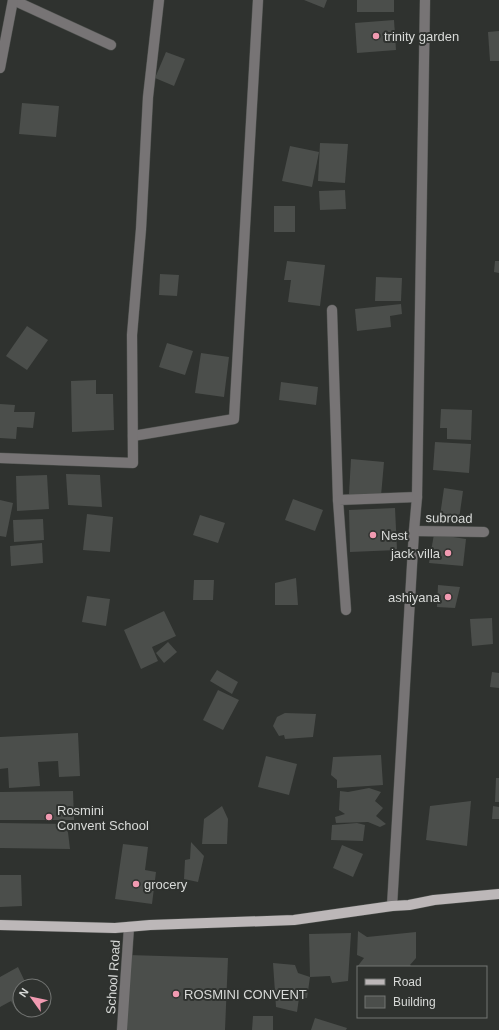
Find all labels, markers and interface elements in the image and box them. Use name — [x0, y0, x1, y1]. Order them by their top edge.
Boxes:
place label: trinity garden — [384, 29, 459, 44]
marker: trinity garden — [371, 31, 381, 41]
street label: subroad — [425, 510, 473, 526]
place label: Nest — [381, 528, 408, 543]
marker: Nest — [368, 530, 378, 540]
place label: jack villa — [390, 546, 441, 561]
marker: jack villa — [443, 548, 453, 558]
place label: ashiyana — [388, 590, 441, 605]
marker: ashiyana — [443, 592, 453, 602]
place label: Rosmini Convent School — [57, 803, 149, 833]
marker: Rosmini Convent School — [44, 812, 54, 822]
place label: grocery — [144, 877, 188, 892]
marker: grocery — [131, 879, 141, 889]
street label: School Road — [103, 939, 123, 1015]
legend — [357, 966, 487, 1018]
text: Road — [393, 975, 422, 989]
north arrow — [12, 978, 52, 1018]
text: N — [16, 986, 31, 999]
place label: ROSMINI CONVENT — [184, 987, 307, 1002]
marker: ROSMINI CONVENT — [171, 989, 181, 999]
text: Building — [393, 995, 436, 1009]

